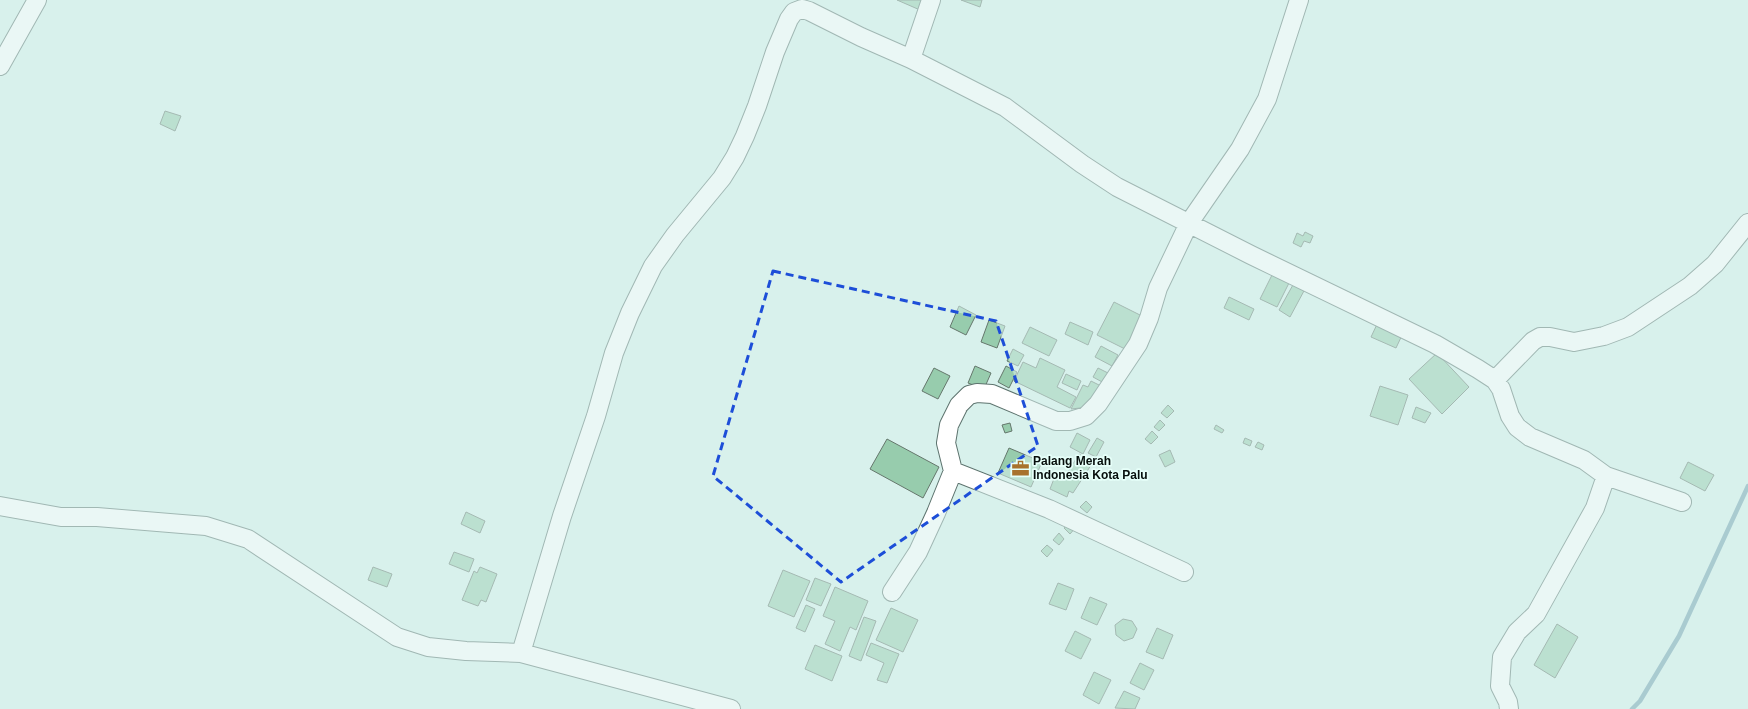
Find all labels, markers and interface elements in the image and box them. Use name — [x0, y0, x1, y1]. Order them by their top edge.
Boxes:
place label: Palang Merah Indonesia Kota Palu — [1033, 454, 1148, 482]
office icon: Palang Merah Indonesia Kota Palu — [1010, 458, 1030, 478]

